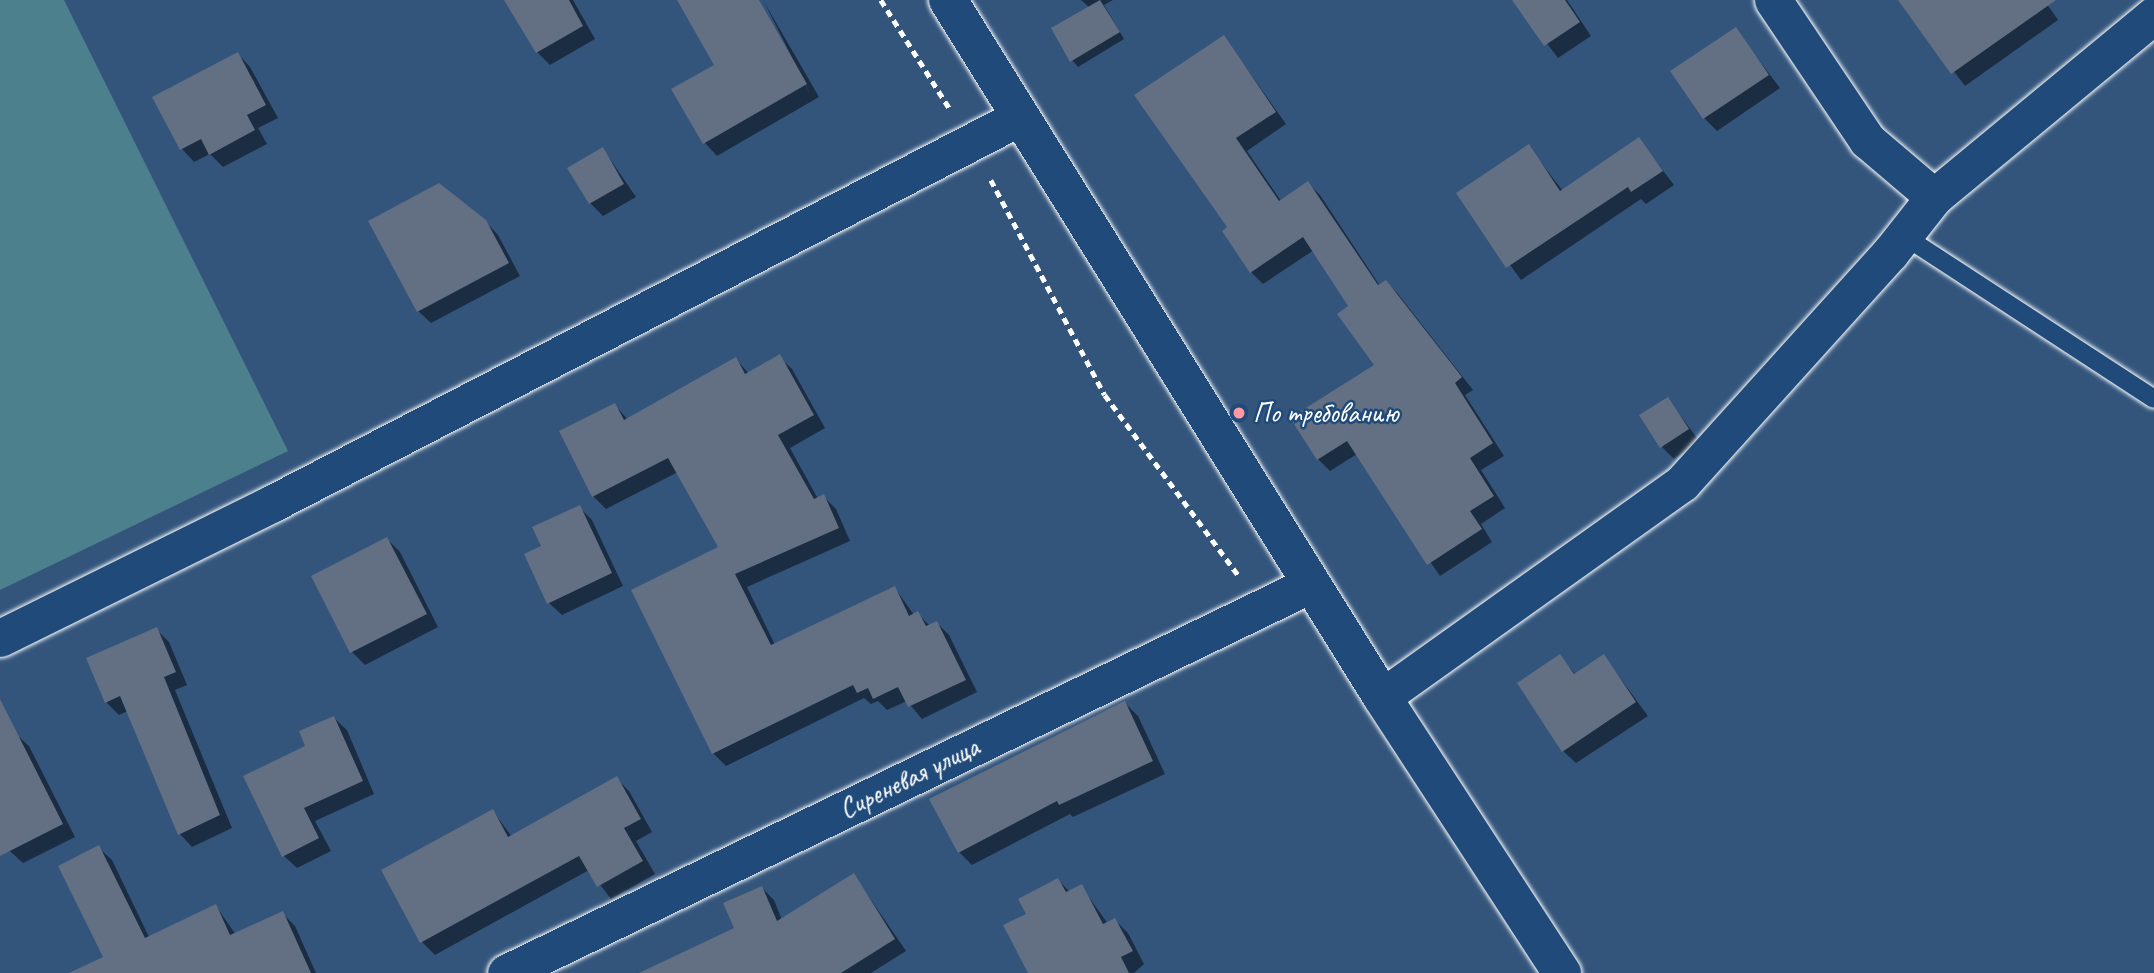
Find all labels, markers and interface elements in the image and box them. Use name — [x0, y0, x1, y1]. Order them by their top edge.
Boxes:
place label: По требованию — [1253, 396, 1394, 430]
marker: По требованию — [1231, 405, 1247, 421]
street label: Сиреневая улица — [833, 729, 985, 827]

